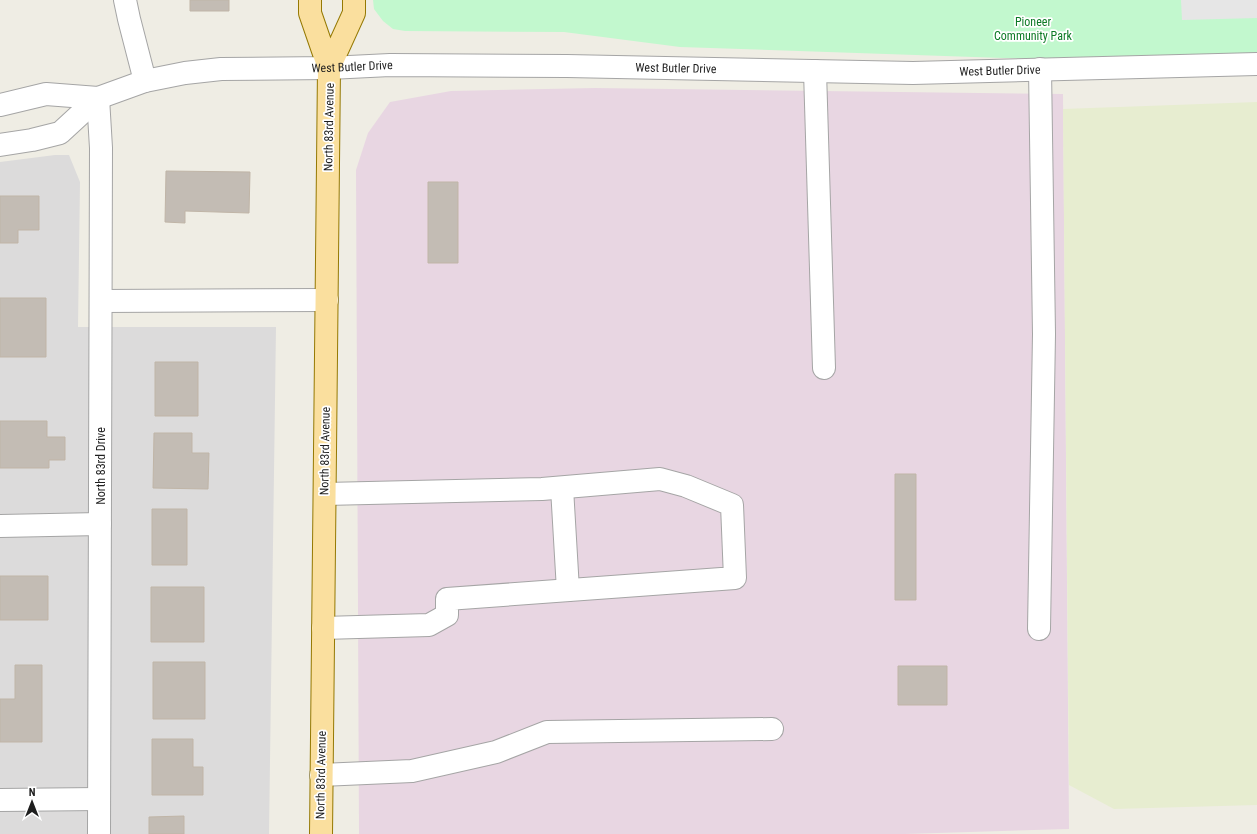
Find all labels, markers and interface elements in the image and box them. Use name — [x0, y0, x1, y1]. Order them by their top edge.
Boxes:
park label: Pioneer Community Park — [994, 15, 1073, 43]
street label: West Butler Drive — [311, 58, 393, 75]
street label: West Butler Drive — [635, 60, 717, 76]
street label: West Butler Drive — [959, 63, 1041, 79]
street label: North 83rd Avenue — [321, 82, 337, 171]
street label: North 83rd Avenue — [317, 406, 333, 495]
street label: North 83rd Drive — [94, 427, 108, 505]
street label: North 83rd Avenue — [313, 730, 329, 819]
north arrow — [12, 782, 52, 822]
text: N — [29, 786, 36, 799]

